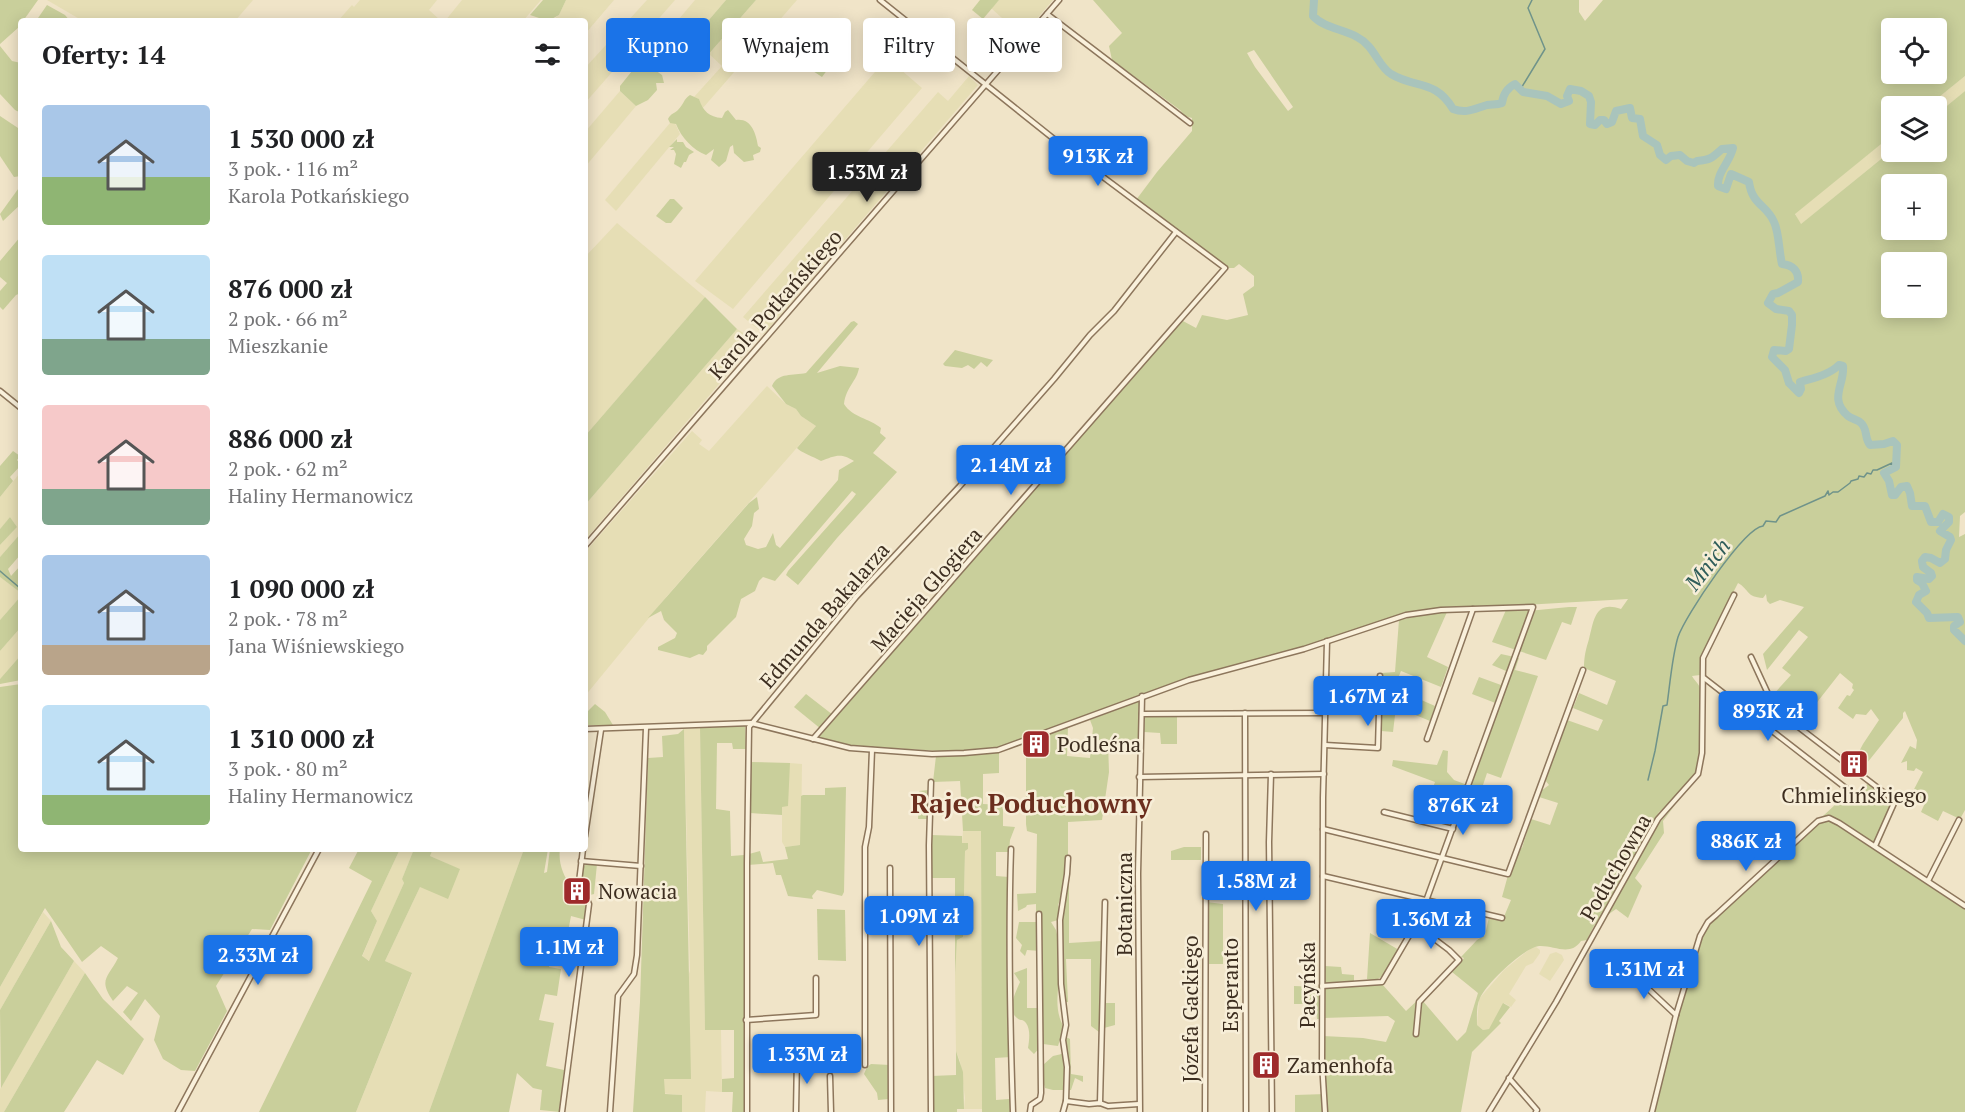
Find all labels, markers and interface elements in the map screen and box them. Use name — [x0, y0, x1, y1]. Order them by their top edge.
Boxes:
chip: Kupno — [606, 18, 710, 72]
chip: Wynajem — [722, 18, 851, 72]
chip: Filtry — [863, 18, 955, 72]
chip: Nowe — [967, 18, 1062, 72]
map controls — [1881, 18, 1947, 318]
button: locate — [1881, 18, 1947, 84]
text: Oferty: 14 — [42, 37, 165, 71]
icon: filters — [531, 38, 564, 71]
button: layers — [1881, 96, 1947, 162]
text: 1 530 000 zł — [228, 121, 374, 155]
icon: home — [90, 129, 162, 201]
pin: 913K zł — [1043, 136, 1153, 187]
text: 913K zł — [1063, 142, 1133, 169]
pin: 1.53M zł — [805, 152, 929, 203]
text: 3 pok. · 116 m² — [228, 155, 358, 182]
text: 1.53M zł — [826, 158, 908, 185]
button: + — [1881, 174, 1947, 240]
text: Karola Potkańskiego — [228, 182, 409, 209]
street label: Karola Potkańskiego — [702, 223, 848, 385]
button: − — [1881, 252, 1947, 318]
text: 876 000 zł — [228, 271, 353, 305]
icon: home — [90, 279, 162, 351]
text: 2 pok. · 66 m² — [228, 305, 348, 332]
text: Mieszkanie — [228, 332, 328, 359]
text: 886 000 zł — [228, 421, 353, 455]
icon: home — [90, 429, 162, 501]
pin: 2.14M zł — [949, 445, 1073, 496]
text: 2.14M zł — [970, 451, 1052, 478]
text: 2 pok. · 62 m² — [228, 455, 348, 482]
text: Haliny Hermanowicz — [228, 482, 413, 509]
street label: Macieja Glogiera — [864, 521, 988, 657]
water label: Mnich — [1677, 532, 1736, 597]
street label: Edmunda Bakalarza — [753, 536, 895, 694]
text: 1 090 000 zł — [228, 571, 374, 605]
icon: home — [90, 579, 162, 651]
text: 2 pok. · 78 m² — [228, 605, 348, 632]
text: Jana Wiśniewskiego — [228, 632, 404, 659]
pin: 1.67M zł — [1306, 676, 1430, 727]
text: 1.67M zł — [1327, 682, 1409, 709]
pin: 893K zł — [1713, 691, 1823, 742]
text: 893K zł — [1733, 697, 1803, 724]
text: 1 310 000 zł — [228, 721, 374, 755]
building icon: Podleśna — [1020, 728, 1052, 760]
icon: home — [90, 729, 162, 801]
place label: Podleśna — [1057, 730, 1142, 758]
building icon: Chmielińskiego — [1838, 748, 1870, 780]
text: 3 pok. · 80 m² — [228, 755, 348, 782]
place label: Chmielińskiego — [1781, 781, 1927, 809]
text: Haliny Hermanowicz — [228, 782, 413, 809]
district label: Rajec Poduchowny — [910, 785, 1153, 821]
pin: 876K zł — [1408, 785, 1518, 836]
text: 876K zł — [1428, 791, 1498, 818]
street label: Poduchowna — [1573, 808, 1657, 926]
pin: 886K zł — [1691, 821, 1801, 872]
text: 886K zł — [1711, 827, 1781, 854]
street label: Botaniczna — [1110, 851, 1138, 956]
pin: 1.58M zł — [1194, 861, 1318, 912]
text: 1.58M zł — [1215, 867, 1297, 894]
building icon: Nowacia — [561, 875, 593, 907]
place label: Nowacia — [598, 877, 678, 905]
pin: 1.09M zł — [857, 896, 981, 947]
pin: 1.36M zł — [1369, 899, 1493, 950]
text: 1.09M zł — [878, 902, 960, 929]
text: 1.36M zł — [1390, 905, 1472, 932]
pin: 1.1M zł — [514, 927, 624, 978]
text: 1.1M zł — [534, 933, 604, 960]
pin: 2.33M zł — [196, 935, 320, 986]
street label: Józefa Gackiego — [1176, 935, 1204, 1083]
street label: Esperanto — [1216, 938, 1244, 1032]
text: 2.33M zł — [217, 941, 299, 968]
street label: Pacyńska — [1293, 941, 1321, 1028]
pin: 1.31M zł — [1582, 949, 1706, 1000]
text: 1.31M zł — [1603, 955, 1685, 982]
pin: 1.33M zł — [745, 1034, 869, 1085]
text: 1.33M zł — [766, 1040, 848, 1067]
building icon: Zamenhofa — [1250, 1049, 1282, 1081]
place label: Zamenhofa — [1287, 1051, 1394, 1079]

